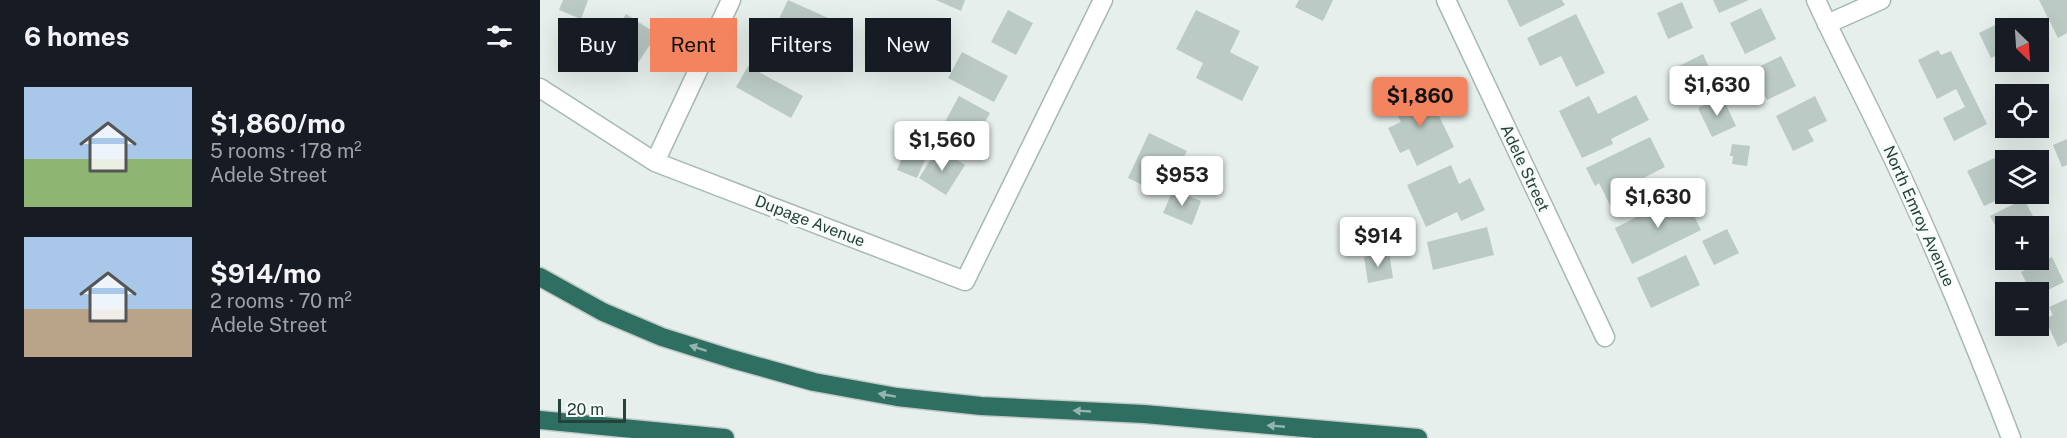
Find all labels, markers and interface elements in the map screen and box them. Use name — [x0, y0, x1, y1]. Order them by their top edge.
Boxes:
chip: Buy — [558, 18, 638, 72]
chip: Rent — [650, 18, 737, 72]
chip: Filters — [749, 18, 853, 72]
chip: New — [865, 18, 951, 72]
north arrow — [1995, 18, 2049, 72]
map controls — [1995, 18, 2049, 336]
icon: filters — [483, 20, 516, 53]
text: 6 homes — [24, 21, 129, 52]
pin: $1,630 — [1668, 66, 1766, 117]
text: $1,630 — [1684, 73, 1751, 97]
pin: $1,860 — [1371, 77, 1469, 128]
text: $1,860 — [1386, 84, 1454, 108]
button: locate — [1995, 84, 2049, 138]
text: $1,860/mo — [210, 108, 345, 139]
icon: home — [72, 111, 144, 183]
pin: $1,560 — [893, 121, 991, 172]
street label: Adele Street — [1497, 121, 1553, 215]
text: $1,560 — [908, 128, 976, 152]
text: 5 rooms · 178 m² — [210, 139, 362, 163]
street label: North Emroy Avenue — [1879, 143, 1959, 289]
button: layers — [1995, 150, 2049, 204]
pin: $953 — [1146, 156, 1218, 207]
text: Adele Street — [210, 163, 327, 187]
text: $953 — [1155, 163, 1209, 187]
pin: $1,630 — [1609, 178, 1707, 229]
text: $1,630 — [1625, 185, 1692, 209]
street label: Dupage Avenue — [752, 191, 868, 251]
button: + — [1995, 216, 2049, 270]
pin: $914 — [1342, 217, 1414, 268]
text: $914 — [1354, 224, 1402, 248]
text: $914/mo — [210, 258, 321, 289]
icon: home — [72, 261, 144, 333]
button: − — [1995, 282, 2049, 336]
text: 2 rooms · 70 m² — [210, 289, 352, 313]
text: Adele Street — [210, 313, 327, 337]
one-way arrow — [689, 343, 707, 353]
one-way arrow — [878, 390, 897, 399]
scale bar — [558, 396, 626, 424]
text: 20 m — [567, 400, 604, 419]
one-way arrow — [1072, 406, 1091, 415]
one-way arrow — [1267, 421, 1286, 431]

